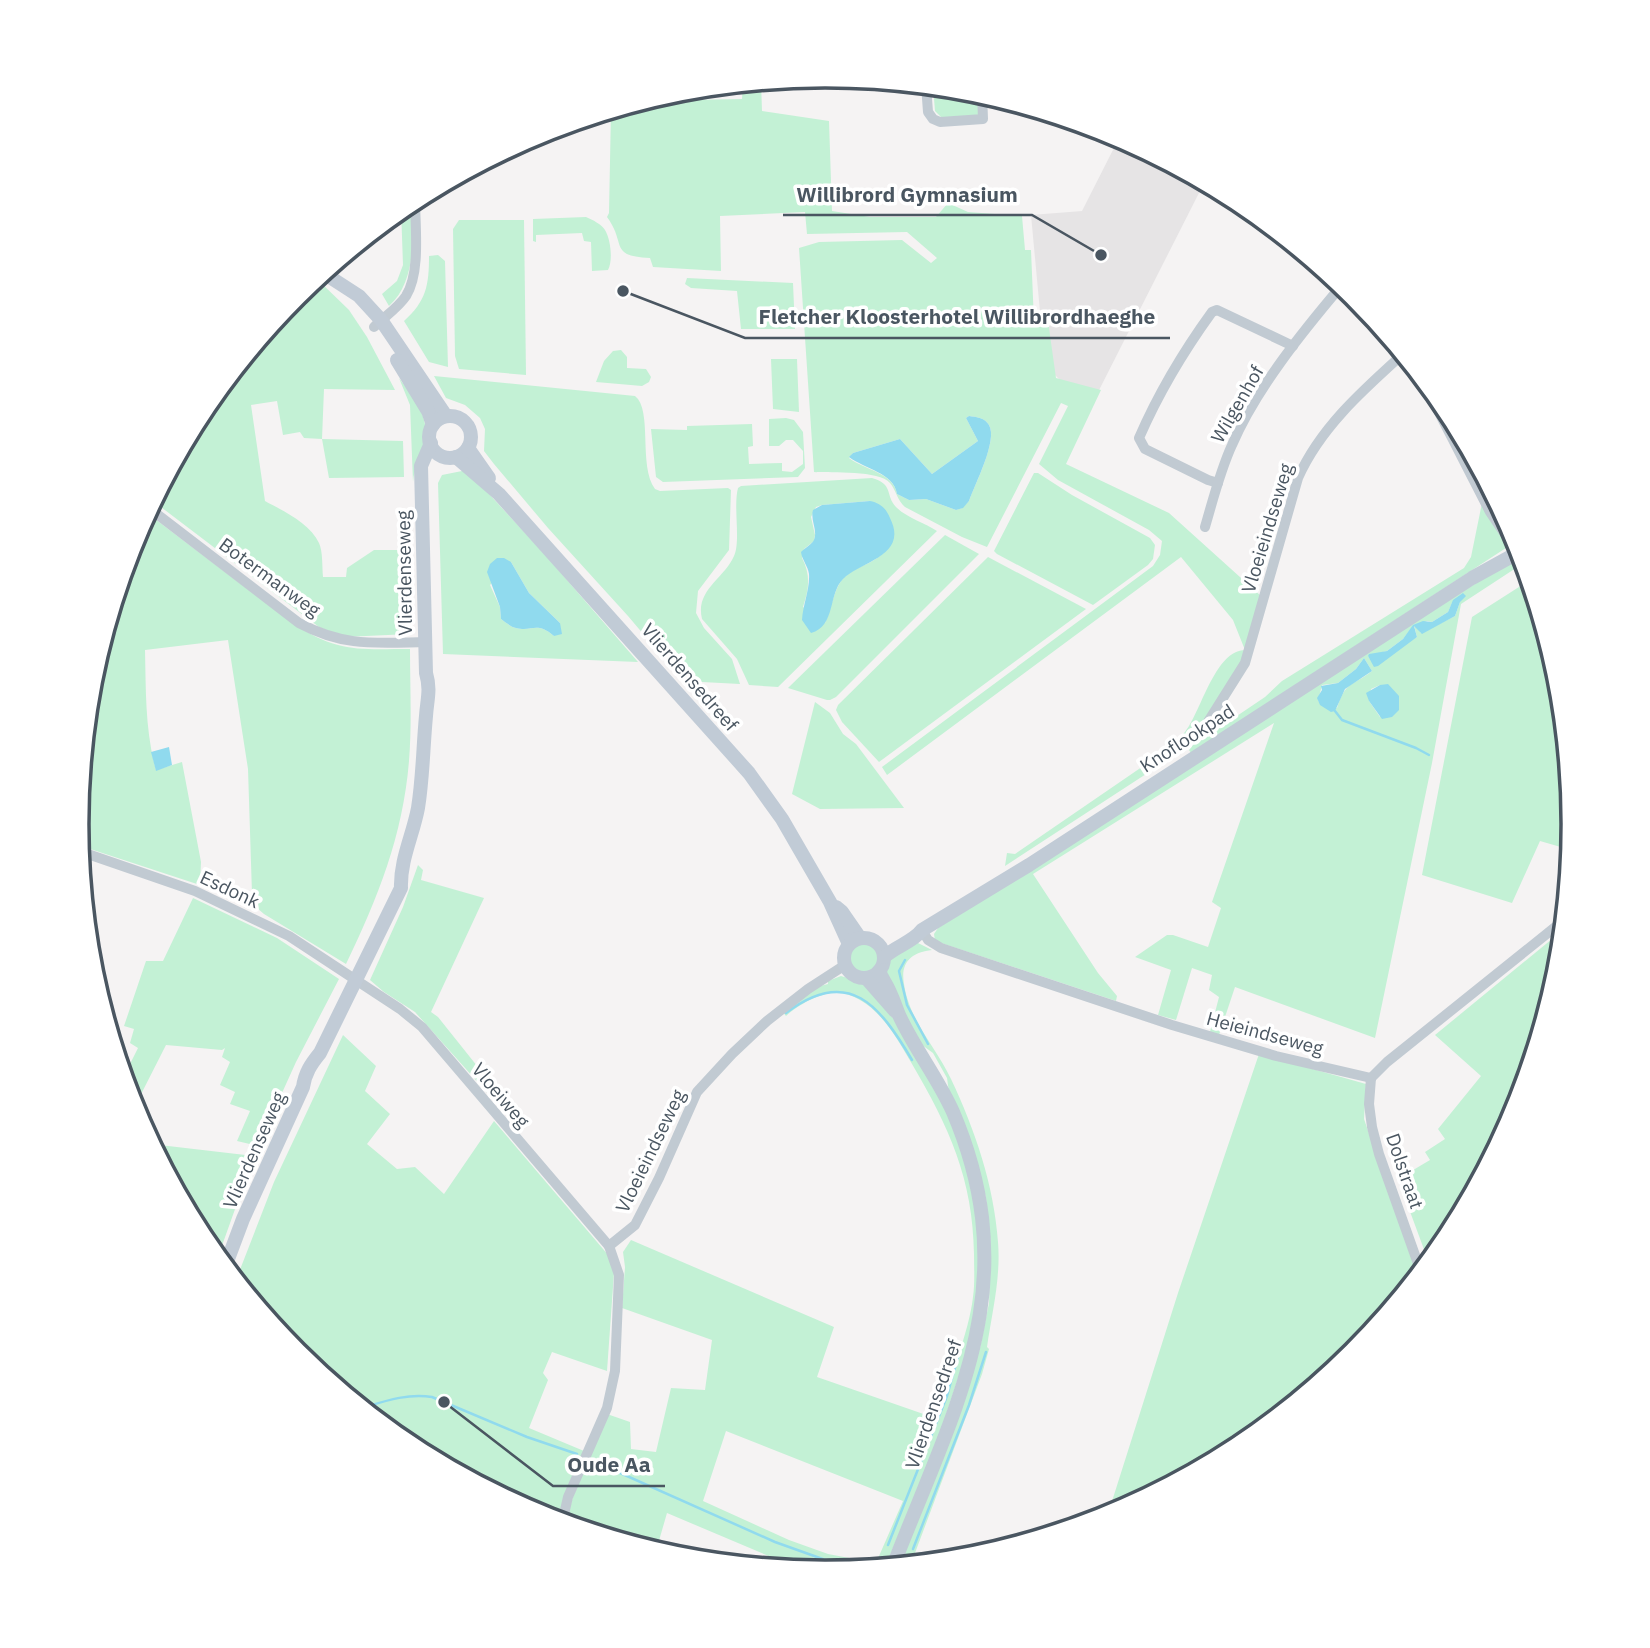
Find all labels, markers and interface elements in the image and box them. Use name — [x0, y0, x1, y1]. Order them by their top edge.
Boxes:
callout: Willibrord Gymnasium — [783, 173, 1032, 215]
text: Willibrord Gymnasium — [796, 180, 1018, 208]
callout: Fletcher Kloosterhotel Willibrordhaeghe — [745, 296, 1170, 338]
text: Fletcher Kloosterhotel Willibrordhaeghe — [759, 302, 1156, 330]
street label: Wilgenhof — [1205, 361, 1269, 447]
street label: Vloeieindseweg — [1236, 460, 1298, 596]
street label: Vlierdenseweg — [391, 510, 417, 636]
street label: Botermanweg — [215, 532, 325, 622]
street label: Vlierdensedreef — [636, 618, 744, 736]
street label: Knoflookpad — [1135, 699, 1239, 777]
street label: Esdonk — [196, 865, 264, 913]
street label: Heieindseweg — [1204, 1006, 1326, 1060]
street label: Vloeiweg — [467, 1058, 535, 1132]
street label: Vloeieindseweg — [610, 1085, 690, 1217]
street label: Vlierdenseweg — [217, 1088, 291, 1212]
street label: Dolstraat — [1381, 1130, 1429, 1212]
street label: Vlierdensedreef — [900, 1336, 966, 1472]
callout: Oude Aa — [553, 1444, 665, 1486]
text: Oude Aa — [567, 1450, 651, 1478]

